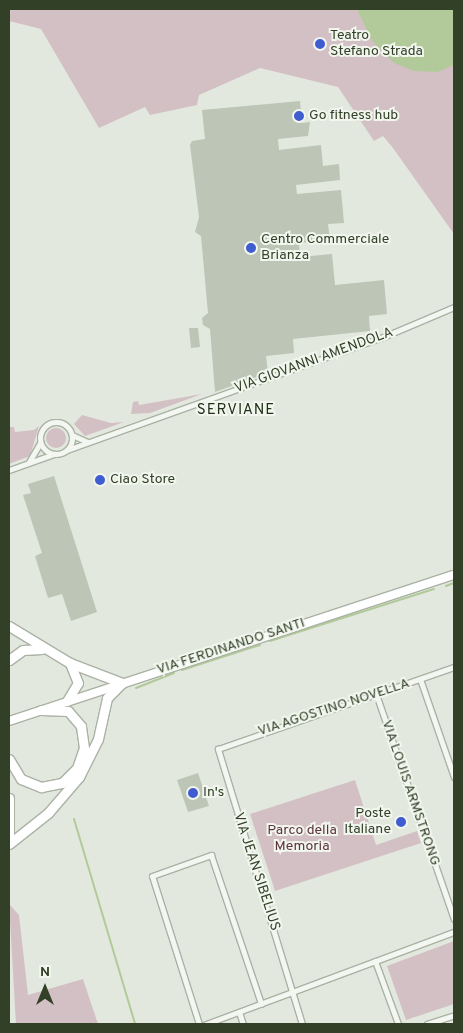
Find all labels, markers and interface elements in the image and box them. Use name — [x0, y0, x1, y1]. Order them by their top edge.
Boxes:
place label: Teatro Stefano Strada — [330, 28, 423, 60]
marker: Teatro Stefano Strada — [314, 38, 326, 50]
place label: Go fitness hub — [309, 108, 398, 124]
marker: Go fitness hub — [293, 110, 305, 122]
place label: Centro Commerciale Brianza — [261, 232, 389, 264]
marker: Centro Commerciale Brianza — [245, 242, 257, 254]
street label: VIA GIOVANNI AMENDOLA — [232, 324, 396, 398]
district label: SERVIANE — [196, 402, 276, 420]
place label: Ciao Store — [110, 472, 175, 488]
marker: Ciao Store — [94, 474, 106, 486]
street label: VIA FERDINANDO SANTI — [155, 615, 307, 679]
street label: VIA AGOSTINO NOVELLA — [255, 675, 413, 741]
street label: VIA LOUIS ARMSTRONG — [377, 717, 443, 869]
place label: In's — [203, 785, 224, 801]
marker: In's — [187, 787, 199, 799]
place label: Poste Italiane — [344, 806, 391, 839]
street label: VIA JEAN SIBELIUS — [229, 811, 283, 933]
marker: Poste Italiane — [395, 816, 407, 828]
park label: Parco della Memoria — [267, 823, 337, 856]
north arrow — [20, 963, 70, 1013]
text: N — [40, 964, 50, 981]

